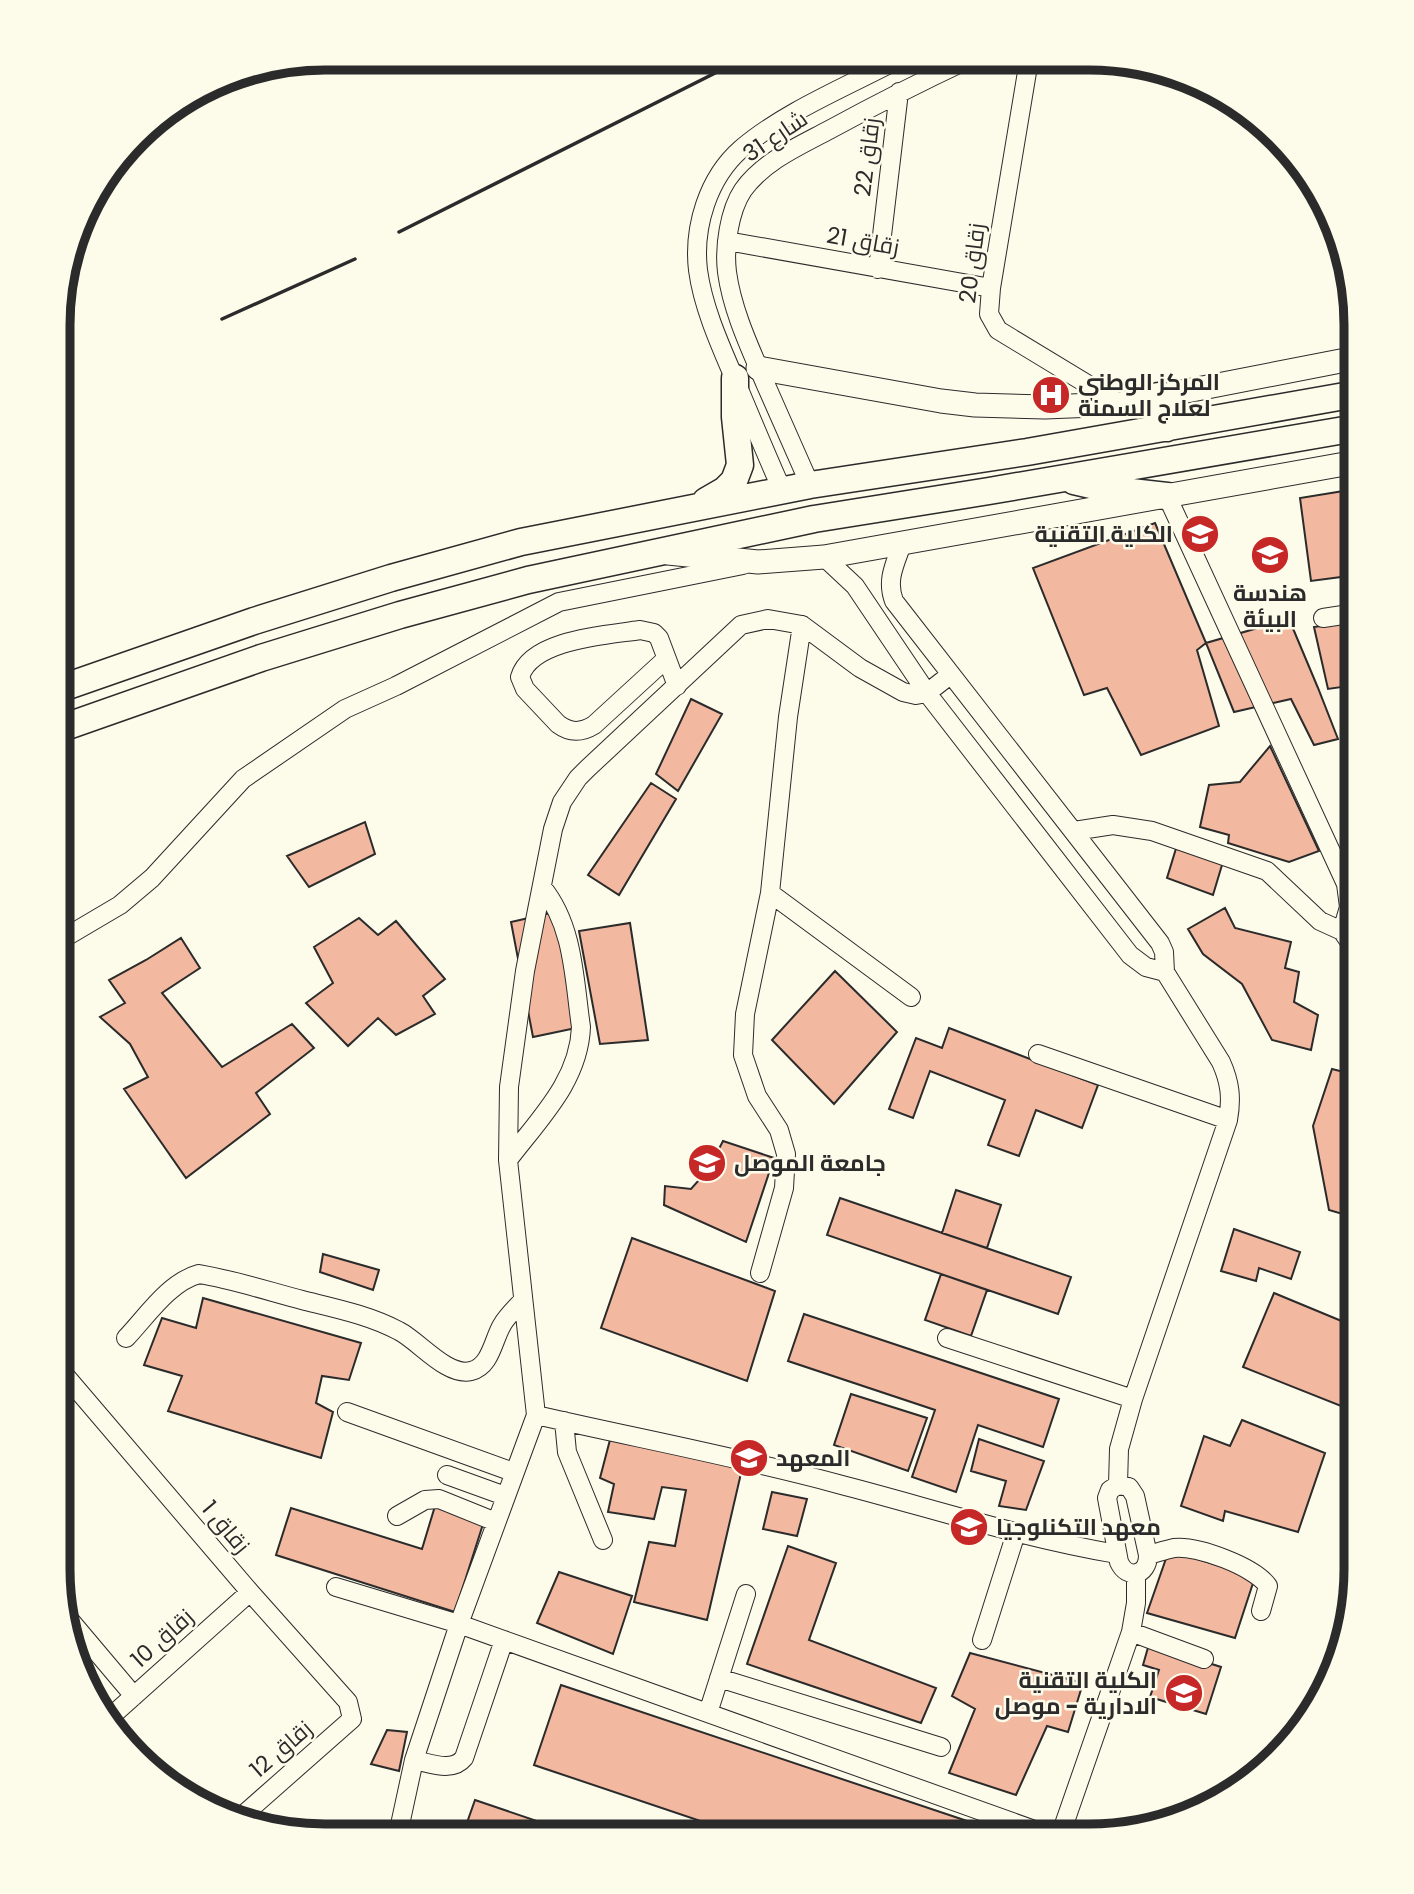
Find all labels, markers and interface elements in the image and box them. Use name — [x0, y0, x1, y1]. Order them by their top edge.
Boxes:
street label: شارع 31 — [736, 103, 814, 169]
street label: زقاق 22 — [846, 116, 888, 198]
street label: زقاق 21 — [824, 219, 902, 263]
street label: زقاق 20 — [951, 221, 993, 305]
place label: المركز الوطني لعلاج السمنة — [1078, 366, 1220, 424]
hospital icon: المركز الوطني لعلاج السمنة — [1030, 374, 1072, 416]
school or university icon: الكلية التقنية — [1179, 513, 1221, 555]
place label: الكلية التقنية — [1035, 518, 1173, 550]
school or university icon: هندسة البيئة — [1249, 534, 1291, 576]
place label: هندسة البيئة — [1233, 577, 1307, 635]
school or university icon: جامعة الموصل — [686, 1142, 728, 1184]
place label: جامعة الموصل — [734, 1147, 886, 1179]
school or university icon: المعهد — [728, 1437, 770, 1479]
place label: المعهد — [776, 1442, 850, 1474]
street label: زقاق 1 — [194, 1494, 258, 1560]
school or university icon: معهد التكنلوجيا — [948, 1506, 990, 1548]
place label: معهد التكنلوجيا — [996, 1511, 1161, 1543]
street label: زقاق 10 — [124, 1601, 200, 1675]
place label: الكلية التقنية الادارية - موصل — [995, 1664, 1157, 1722]
school or university icon: الكلية التقنية الادارية - موصل — [1163, 1672, 1205, 1714]
street label: زقاق 12 — [243, 1713, 319, 1785]

